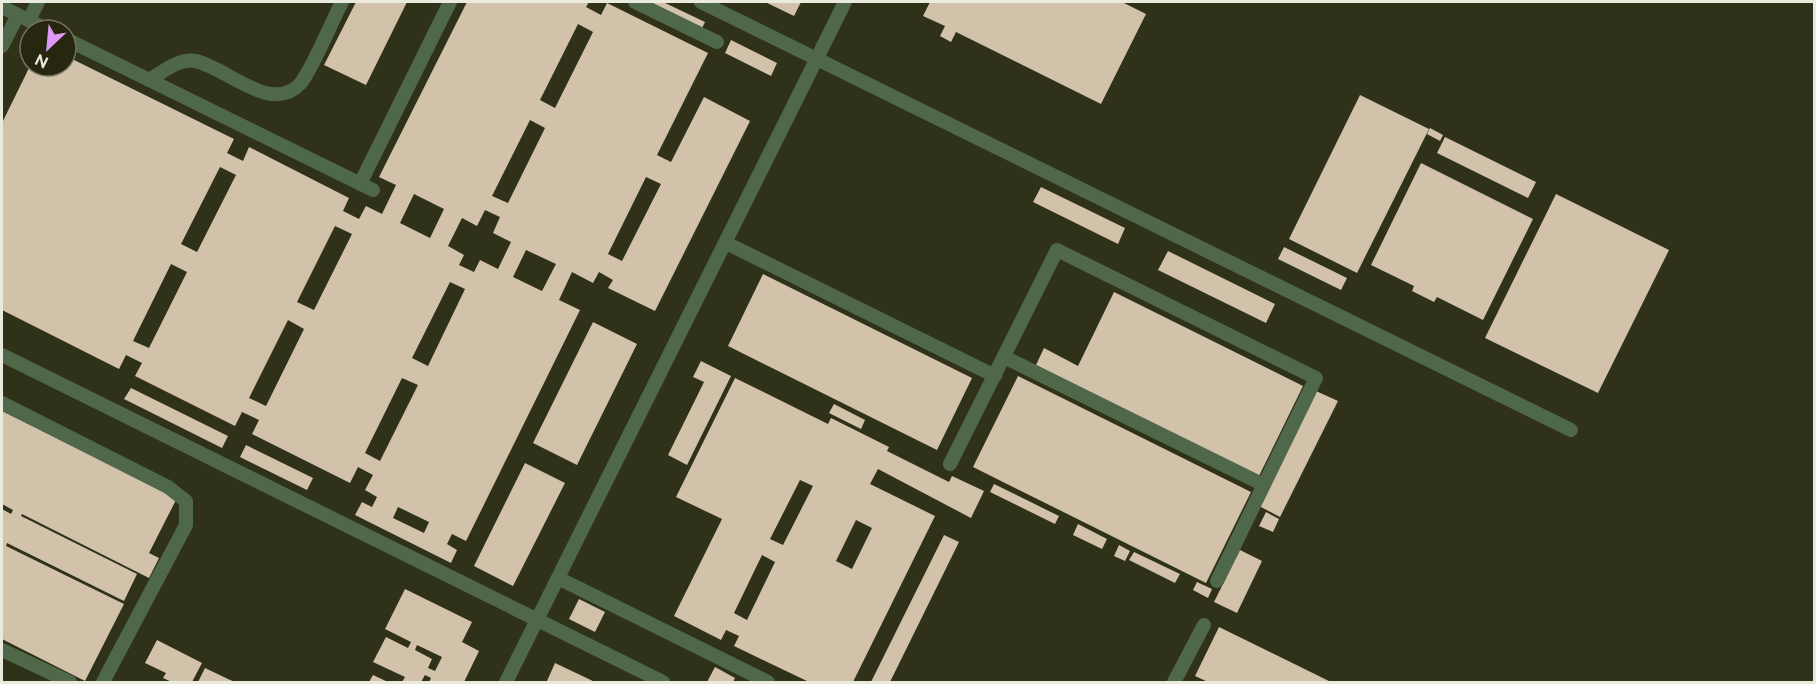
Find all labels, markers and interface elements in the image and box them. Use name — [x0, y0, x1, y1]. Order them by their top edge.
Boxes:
north arrow — [18, 18, 78, 78]
text: N — [32, 50, 51, 72]

